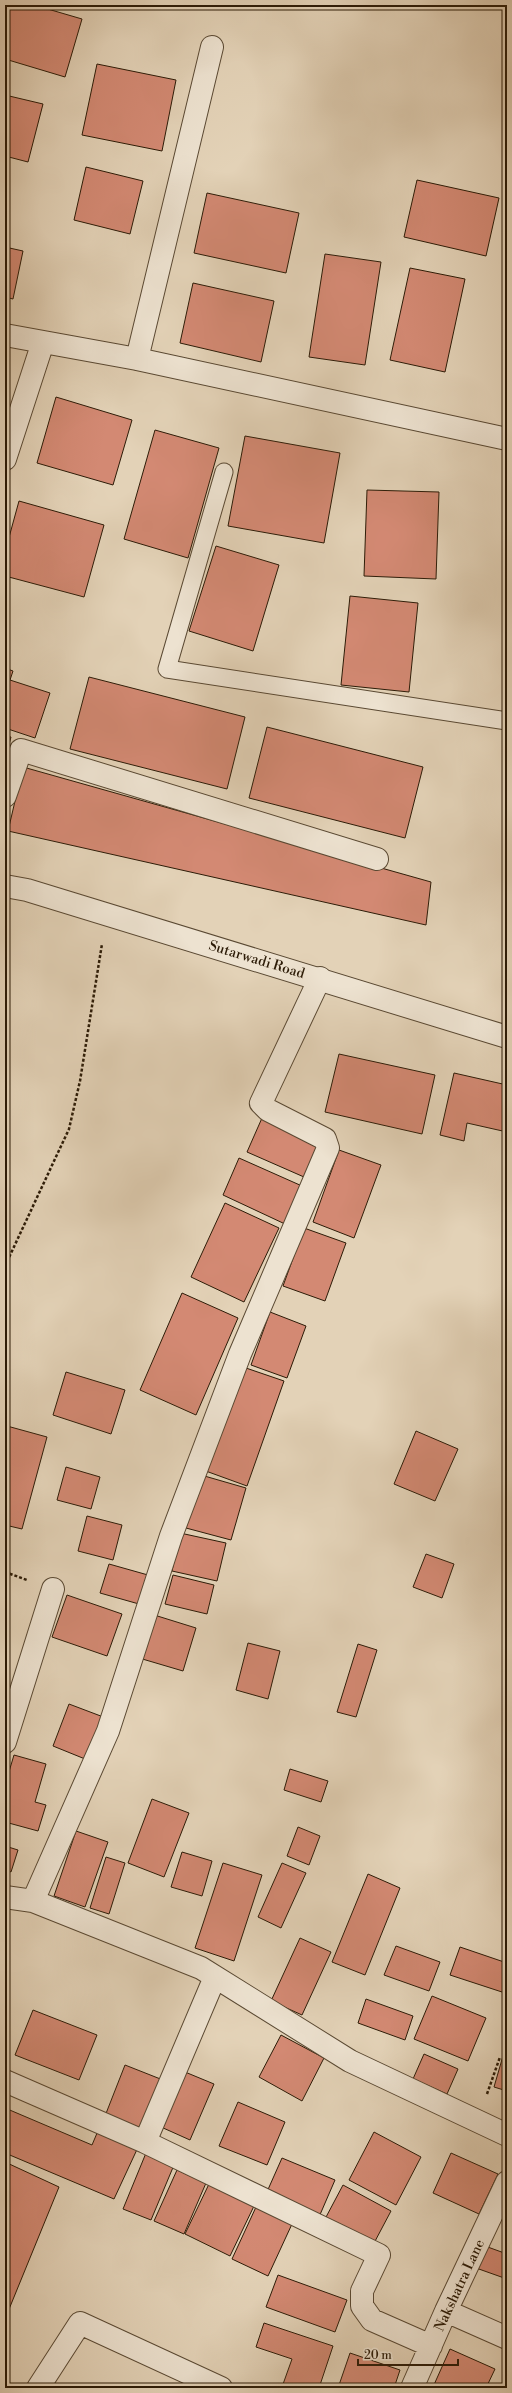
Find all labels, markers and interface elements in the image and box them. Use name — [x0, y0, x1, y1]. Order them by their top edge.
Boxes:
street label: Sutarwadi Road — [206, 937, 307, 983]
street label: Nakshatra Lane — [431, 2237, 489, 2334]
scale bar — [358, 2341, 458, 2367]
text: 20 m — [364, 2348, 392, 2363]

